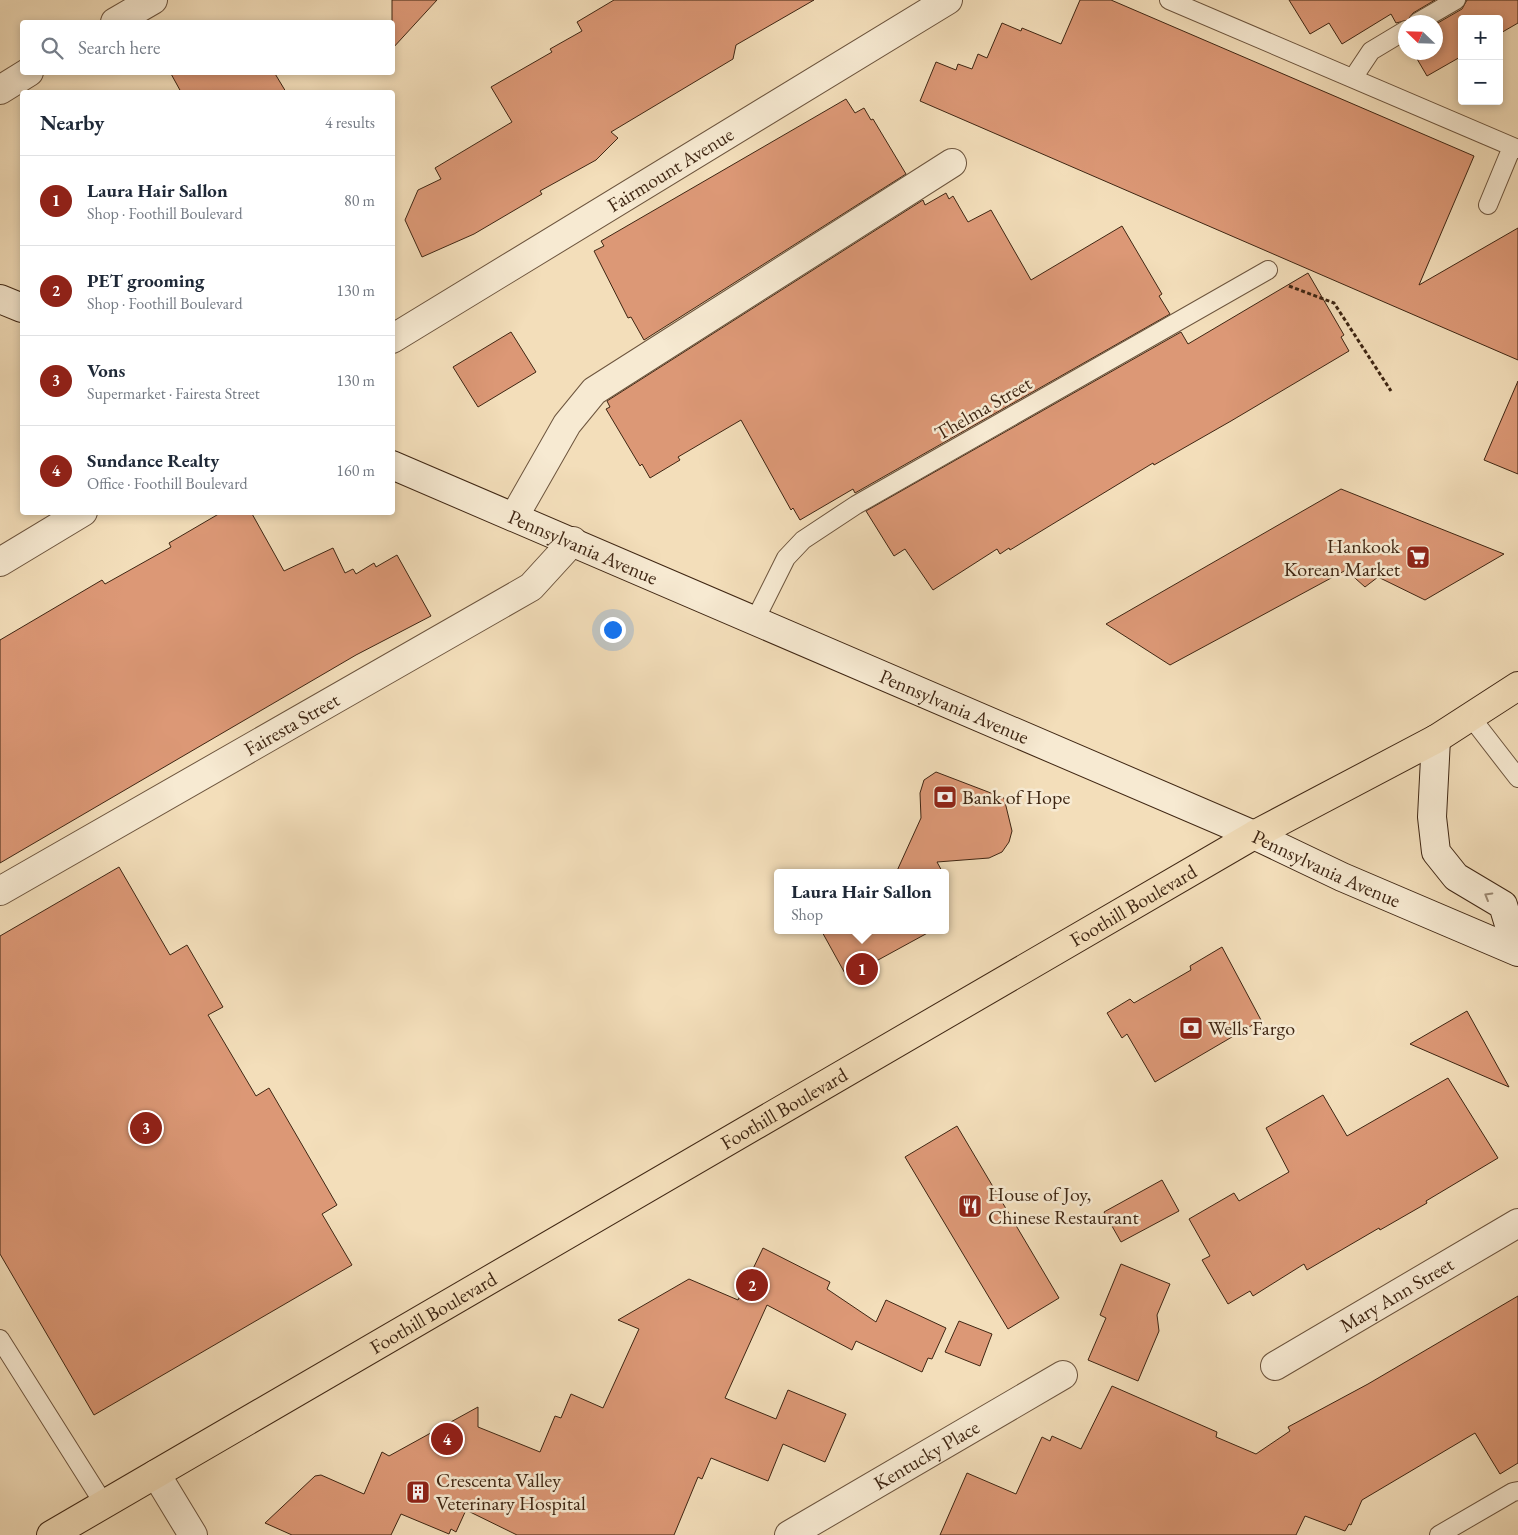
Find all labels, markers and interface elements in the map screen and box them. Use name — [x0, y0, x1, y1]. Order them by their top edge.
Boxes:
north arrow — [1398, 15, 1443, 60]
map controls — [1458, 15, 1503, 105]
button: + — [1458, 15, 1503, 60]
search box — [20, 20, 395, 75]
icon: search — [38, 34, 66, 62]
text: Search here — [78, 35, 160, 60]
button: − — [1458, 60, 1503, 105]
text: Nearby — [40, 109, 104, 136]
text: 4 results — [325, 112, 375, 133]
street label: Fairmount Avenue — [602, 121, 739, 218]
text: Laura Hair Sallon — [87, 178, 228, 203]
text: 1 — [52, 190, 60, 211]
text: 80 m — [344, 190, 375, 211]
text: Shop · Foothill Boulevard — [87, 203, 243, 224]
text: PET grooming — [87, 268, 205, 293]
text: 2 — [52, 280, 60, 301]
text: 130 m — [336, 280, 375, 301]
text: Shop · Foothill Boulevard — [87, 293, 243, 314]
text: Vons — [87, 358, 125, 383]
street label: Thelma Street — [930, 369, 1037, 446]
text: 3 — [52, 370, 60, 391]
text: 130 m — [336, 370, 375, 391]
text: Supermarket · Fairesta Street — [87, 383, 260, 404]
text: Sundance Realty — [87, 448, 219, 473]
text: 4 — [52, 460, 60, 481]
text: 160 m — [336, 460, 375, 481]
text: Office · Foothill Boulevard — [87, 473, 248, 494]
street label: Pennsylvania Avenue — [504, 504, 662, 591]
place label: Hankook Korean Market — [1284, 533, 1401, 582]
supermarket icon: Hankook Korean Market — [1405, 544, 1431, 570]
your location — [600, 617, 626, 643]
street label: Pennsylvania Avenue — [876, 663, 1033, 750]
street label: Fairesta Street — [239, 686, 345, 762]
bank icon: Bank of Hope — [932, 784, 958, 810]
place label: Bank of Hope — [962, 784, 1070, 810]
street label: Pennsylvania Avenue — [1248, 823, 1405, 914]
street label: Foothill Boulevard — [1065, 858, 1202, 952]
popup — [774, 869, 949, 934]
text: Laura Hair Sallon — [791, 879, 932, 904]
one-way arrow — [1485, 892, 1494, 902]
text: Shop — [791, 904, 823, 925]
pin: 1 — [846, 950, 878, 988]
bank icon: Wells Fargo — [1178, 1015, 1204, 1041]
place label: Wells Fargo — [1208, 1015, 1295, 1041]
street label: Foothill Boulevard — [716, 1061, 853, 1156]
pin: 3 — [130, 1109, 162, 1147]
place label: House of Joy, Chinese Restaurant — [988, 1181, 1140, 1230]
restaurant icon: House of Joy, Chinese Restaurant — [957, 1193, 983, 1219]
street label: Mary Ann Street — [1335, 1250, 1459, 1338]
street label: Foothill Boulevard — [365, 1265, 502, 1360]
pin: 2 — [736, 1266, 768, 1304]
street label: Kentucky Place — [869, 1414, 984, 1496]
pin: 4 — [431, 1420, 463, 1458]
place label: Crescenta Valley Veterinary Hospital — [436, 1467, 586, 1516]
building icon: Crescenta Valley Veterinary Hospital — [405, 1479, 431, 1505]

